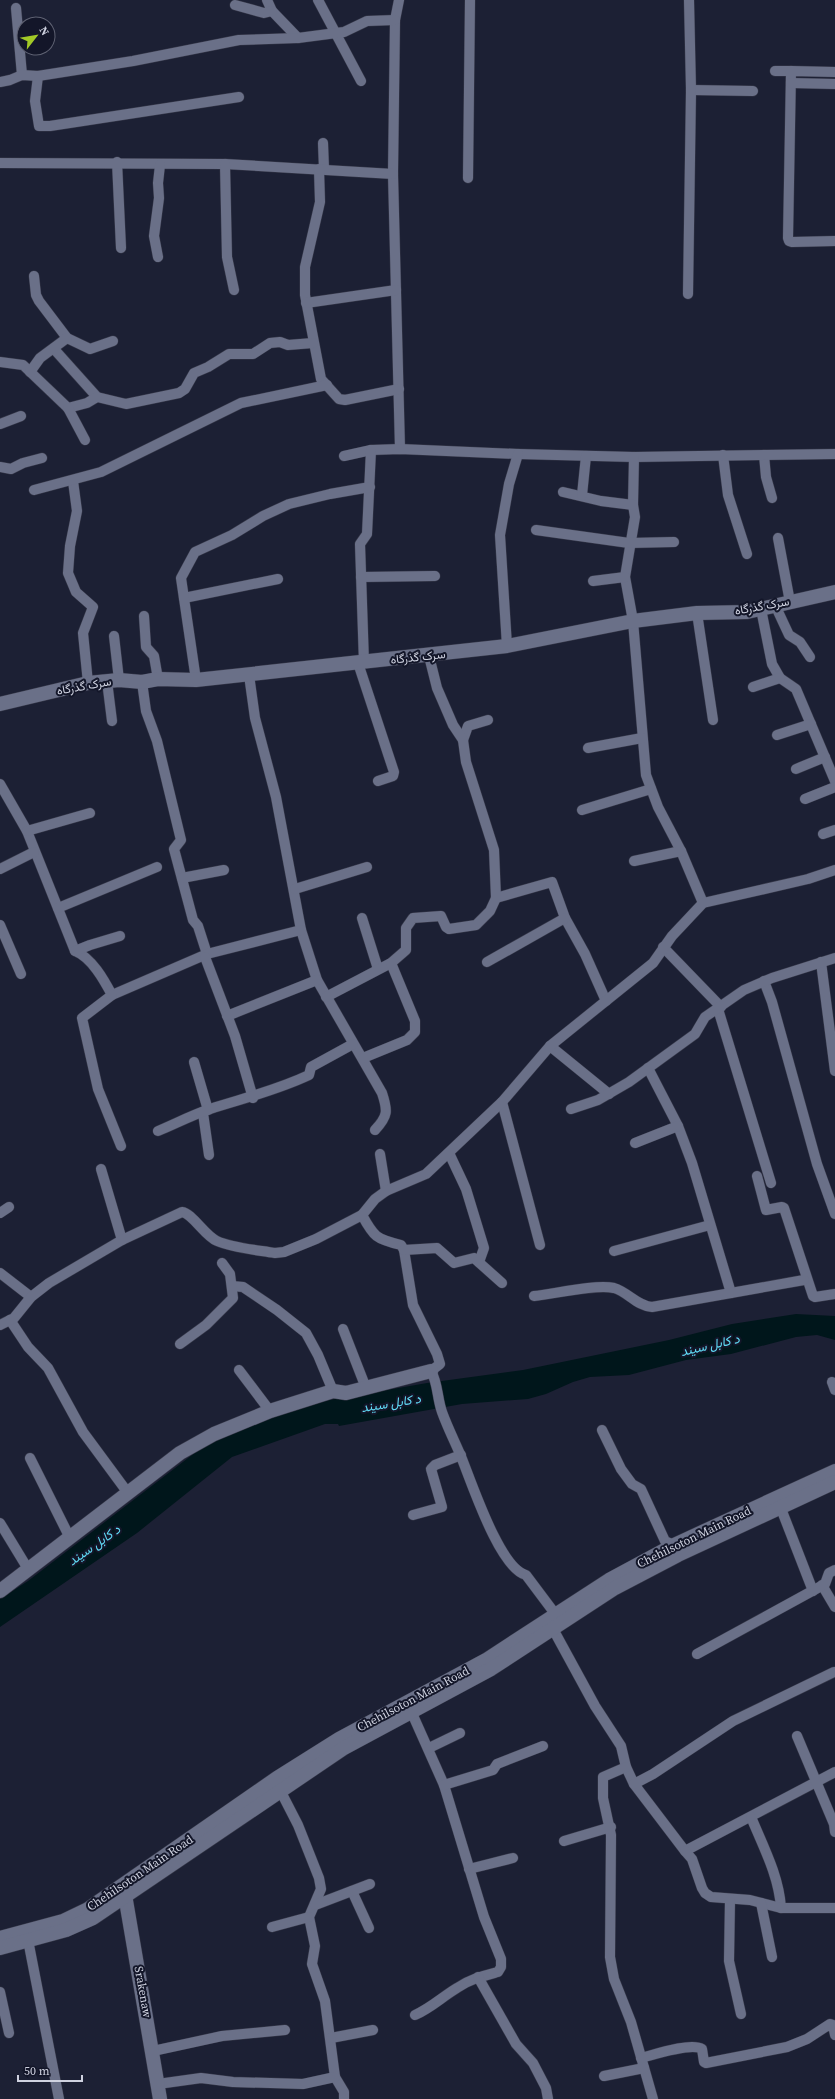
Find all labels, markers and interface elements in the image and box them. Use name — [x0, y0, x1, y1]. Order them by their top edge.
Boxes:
north arrow — [16, 16, 56, 56]
text: N — [36, 24, 53, 38]
street label: سرک گذرگاه — [734, 593, 790, 619]
street label: سرک گذرگاه — [390, 646, 446, 668]
street label: سرک گذرگاه — [56, 673, 112, 699]
water label: د کابل سيند — [679, 1330, 742, 1360]
water label: د کابل سيند — [360, 1390, 423, 1416]
street label: Chehilsoton Main Road — [634, 1502, 754, 1572]
water label: د کابل سيند — [64, 1520, 124, 1569]
street label: Chehilsoton Main Road — [354, 1663, 472, 1735]
street label: Chehilsoton Main Road — [84, 1831, 196, 1915]
street label: Srakenaw — [131, 1965, 156, 2020]
scale bar — [18, 2057, 82, 2083]
text: 50 m — [24, 2063, 50, 2079]

